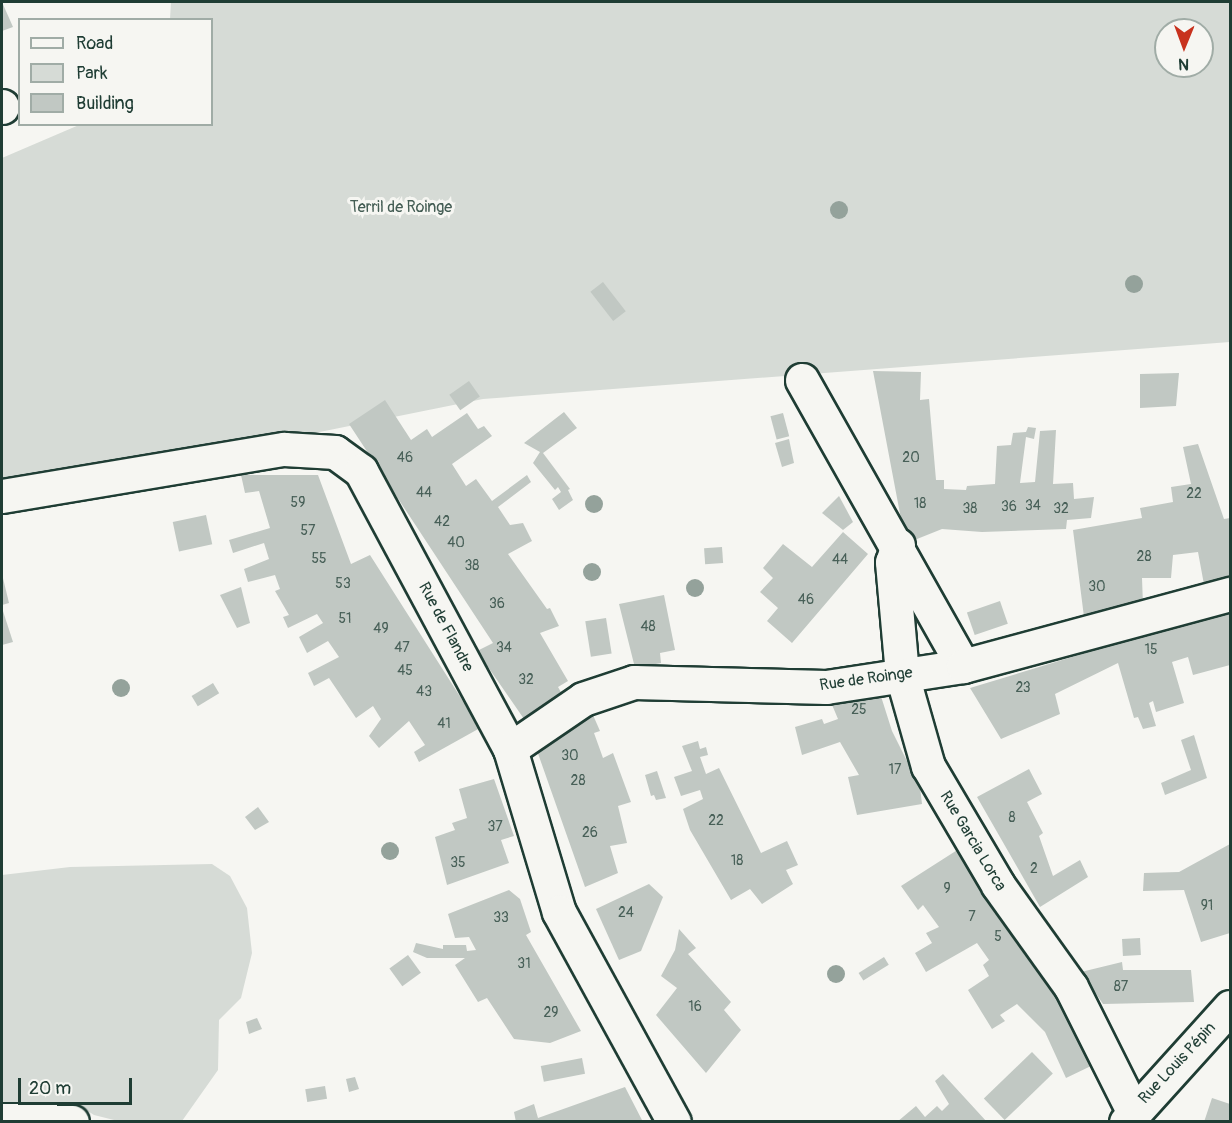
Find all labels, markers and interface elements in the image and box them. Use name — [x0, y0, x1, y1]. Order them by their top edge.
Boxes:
legend — [18, 18, 213, 126]
north arrow — [1154, 18, 1214, 78]
text: Road — [76, 32, 113, 55]
text: N — [1178, 54, 1189, 74]
text: Park — [76, 62, 108, 85]
text: Building — [76, 92, 134, 115]
park label: Terril de Roinge — [350, 197, 452, 217]
house number: 46 — [397, 450, 413, 466]
house number: 20 — [902, 450, 920, 466]
house number: 44 — [416, 485, 432, 501]
house number: 22 — [1186, 486, 1202, 502]
house number: 59 — [291, 495, 305, 511]
house number: 18 — [914, 496, 926, 512]
house number: 34 — [1025, 498, 1041, 514]
house number: 36 — [1001, 499, 1017, 515]
house number: 38 — [963, 501, 977, 517]
house number: 32 — [1053, 501, 1069, 517]
house number: 42 — [434, 514, 450, 530]
house number: 57 — [301, 523, 315, 539]
house number: 40 — [447, 535, 465, 551]
house number: 28 — [1137, 549, 1151, 565]
house number: 55 — [311, 551, 327, 567]
house number: 44 — [832, 552, 848, 568]
house number: 38 — [465, 558, 479, 574]
house number: 53 — [335, 576, 351, 592]
street label: Rue de Flandre — [414, 579, 478, 675]
house number: 30 — [1088, 579, 1106, 595]
house number: 46 — [798, 592, 814, 608]
house number: 36 — [489, 596, 505, 612]
house number: 51 — [338, 611, 352, 627]
house number: 48 — [640, 619, 656, 635]
house number: 49 — [373, 621, 389, 637]
house number: 47 — [394, 640, 410, 656]
house number: 34 — [496, 640, 512, 656]
house number: 15 — [1144, 642, 1158, 658]
house number: 45 — [397, 663, 413, 679]
street label: Rue de Roinge — [818, 663, 914, 695]
house number: 32 — [518, 672, 534, 688]
house number: 23 — [1015, 680, 1031, 696]
house number: 43 — [416, 684, 432, 700]
house number: 25 — [851, 702, 867, 718]
house number: 41 — [437, 716, 451, 732]
house number: 30 — [561, 748, 579, 764]
house number: 17 — [889, 762, 901, 778]
house number: 28 — [571, 773, 585, 789]
street label: Rue Garcia Lorca — [936, 788, 1010, 894]
house number: 8 — [1008, 810, 1016, 826]
house number: 22 — [708, 813, 724, 829]
house number: 37 — [487, 819, 503, 835]
house number: 26 — [582, 825, 598, 841]
house number: 18 — [731, 853, 743, 869]
house number: 35 — [450, 855, 466, 871]
house number: 2 — [1030, 861, 1038, 877]
house number: 9 — [943, 881, 951, 897]
house number: 91 — [1201, 898, 1213, 914]
house number: 24 — [618, 905, 634, 921]
house number: 7 — [968, 909, 976, 925]
house number: 33 — [493, 910, 509, 926]
house number: 5 — [994, 929, 1002, 945]
house number: 31 — [517, 956, 531, 972]
house number: 87 — [1114, 979, 1128, 995]
house number: 16 — [688, 999, 702, 1015]
house number: 29 — [543, 1005, 559, 1021]
street label: Rue Louis Pépin — [1134, 1018, 1220, 1108]
scale bar — [21, 1066, 135, 1104]
text: 20 m — [29, 1077, 71, 1100]

